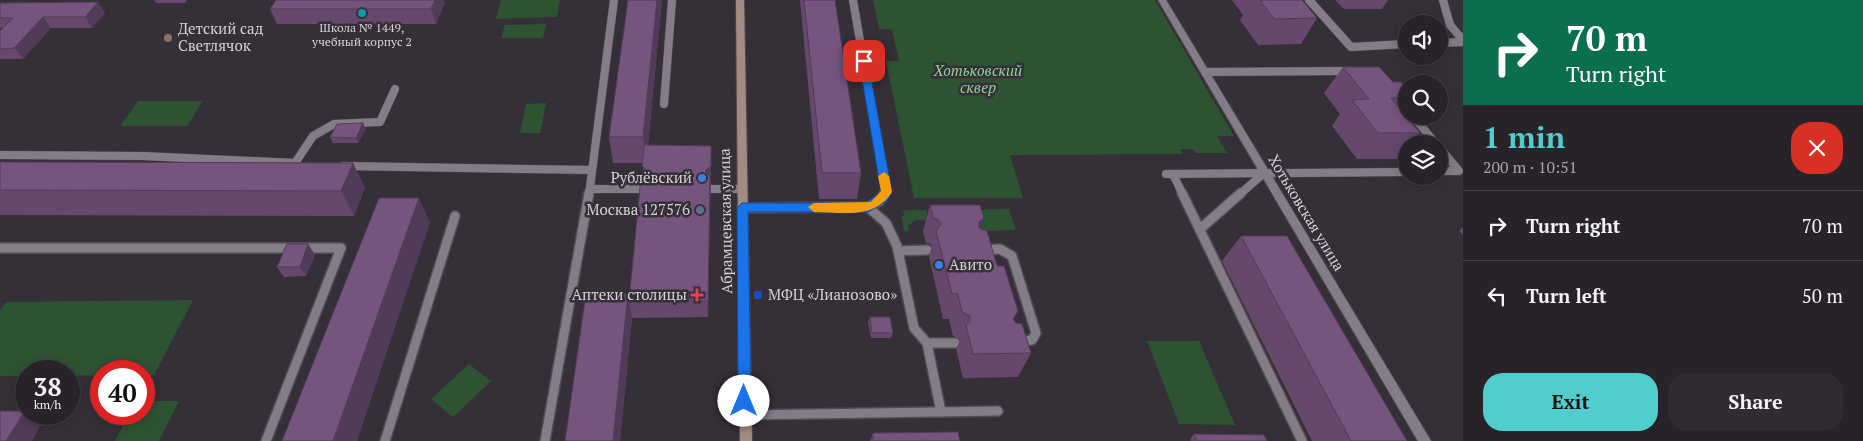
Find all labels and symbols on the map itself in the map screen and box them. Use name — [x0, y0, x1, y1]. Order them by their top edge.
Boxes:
marker: Школа № 1449, учебный корпус 2 — [356, 7, 368, 19]
place label: Детский сад Светлячок — [178, 18, 264, 55]
place label: Школа № 1449, учебный корпус 2 — [311, 20, 412, 49]
marker: Детский сад Светлячок — [162, 32, 174, 44]
pin — [843, 40, 885, 82]
park label: Хотьковский сквер — [933, 60, 1022, 97]
street label: Абрамцевская улица — [714, 148, 736, 294]
street label: Хотьковская улица — [1264, 151, 1350, 275]
place label: Рублёвский — [611, 167, 692, 187]
marker: Рублёвский — [696, 172, 708, 184]
place label: Москва 127576 — [586, 199, 690, 219]
marker: Москва 127576 — [694, 204, 706, 216]
place label: Авито — [949, 254, 992, 274]
marker: Авито — [933, 259, 945, 271]
place label: Аптеки столицы — [572, 284, 687, 304]
place label: МФЦ «Лианозово» — [768, 284, 897, 304]
marker: Аптеки столицы — [691, 289, 703, 301]
marker: МФЦ «Лианозово» — [752, 289, 764, 301]
speed limit sign: 40 — [90, 360, 155, 425]
position arrow — [717, 374, 769, 426]

